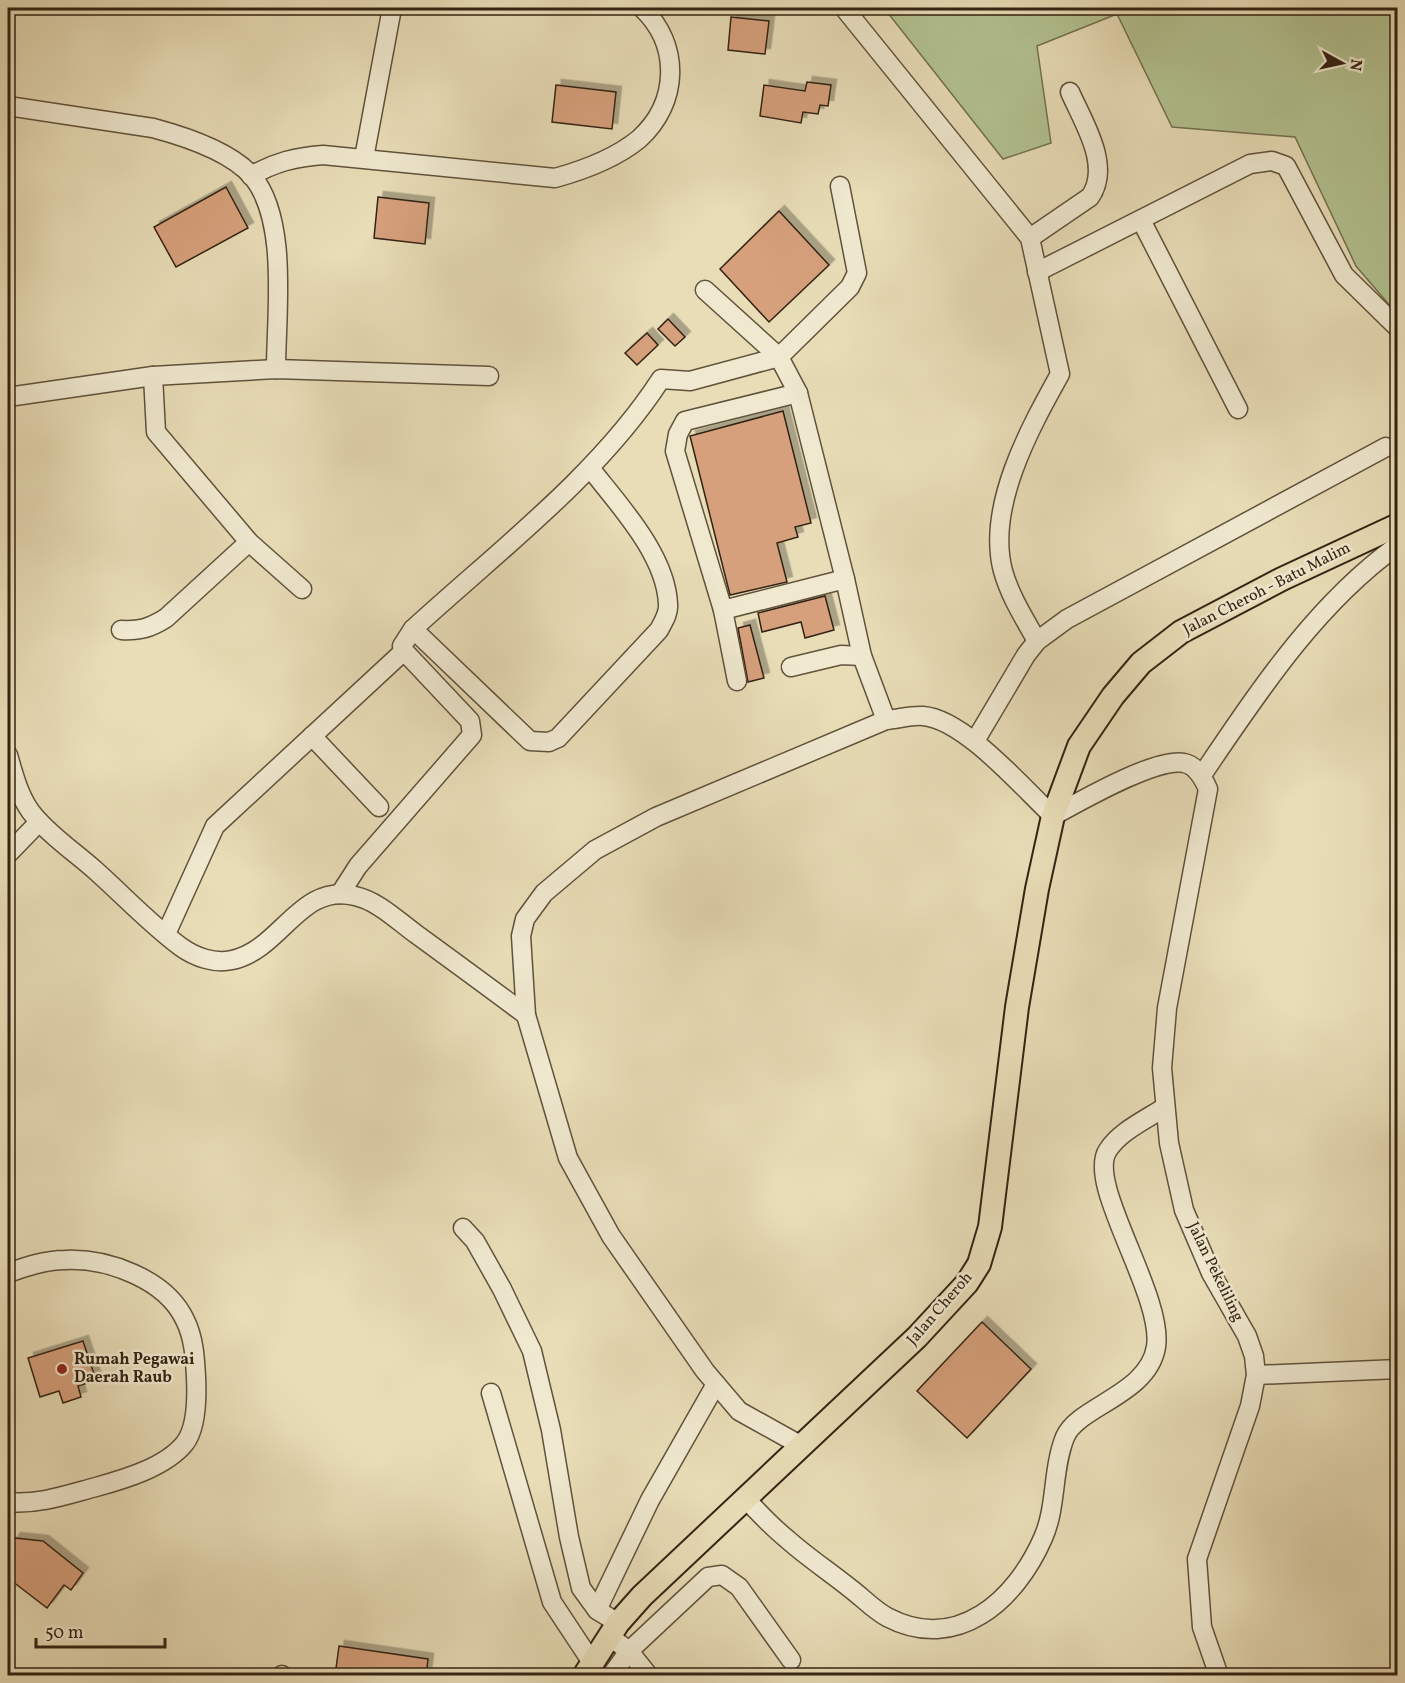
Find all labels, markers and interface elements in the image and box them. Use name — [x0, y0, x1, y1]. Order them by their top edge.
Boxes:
north arrow — [1312, 33, 1372, 93]
text: N — [1343, 58, 1367, 72]
street label: Jalan Cheroh - Batu Malim — [1179, 537, 1355, 641]
street label: Jalan Pekeliling — [1181, 1219, 1249, 1325]
street label: Jalan Cheroh — [902, 1267, 978, 1351]
place label: Rumah Pegawai Daerah Raub — [74, 1349, 195, 1389]
marker: Rumah Pegawai Daerah Raub — [55, 1362, 69, 1376]
scale bar — [36, 1611, 165, 1649]
text: 50 m — [45, 1621, 84, 1646]

